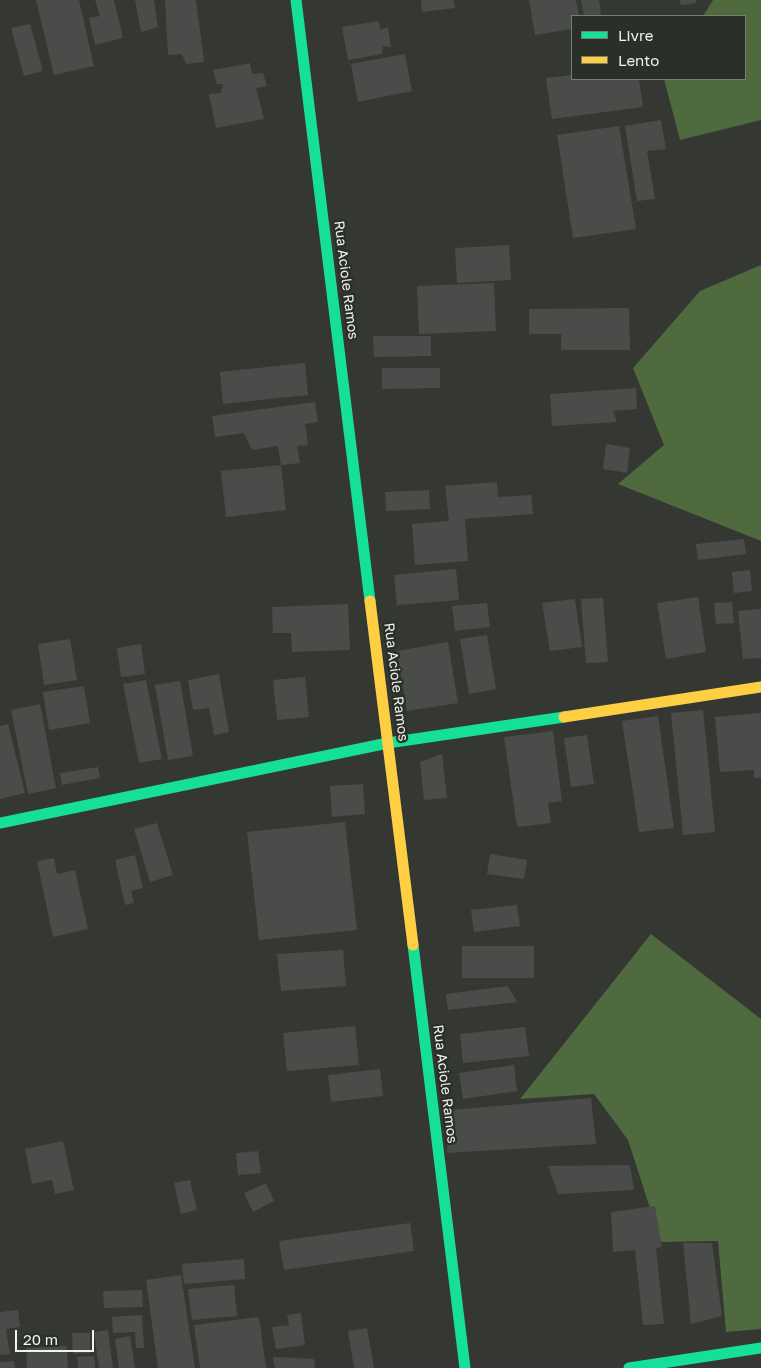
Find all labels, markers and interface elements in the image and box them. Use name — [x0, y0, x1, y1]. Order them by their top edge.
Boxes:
legend — [571, 15, 746, 80]
text: Livre — [618, 26, 653, 44]
text: Lento — [618, 51, 659, 69]
street label: Rua Aciole Ramos — [330, 220, 362, 340]
street label: Rua Aciole Ramos — [380, 622, 412, 742]
street label: Rua Aciole Ramos — [429, 1024, 461, 1144]
scale bar — [18, 1320, 96, 1352]
text: 20 m — [23, 1330, 58, 1348]

